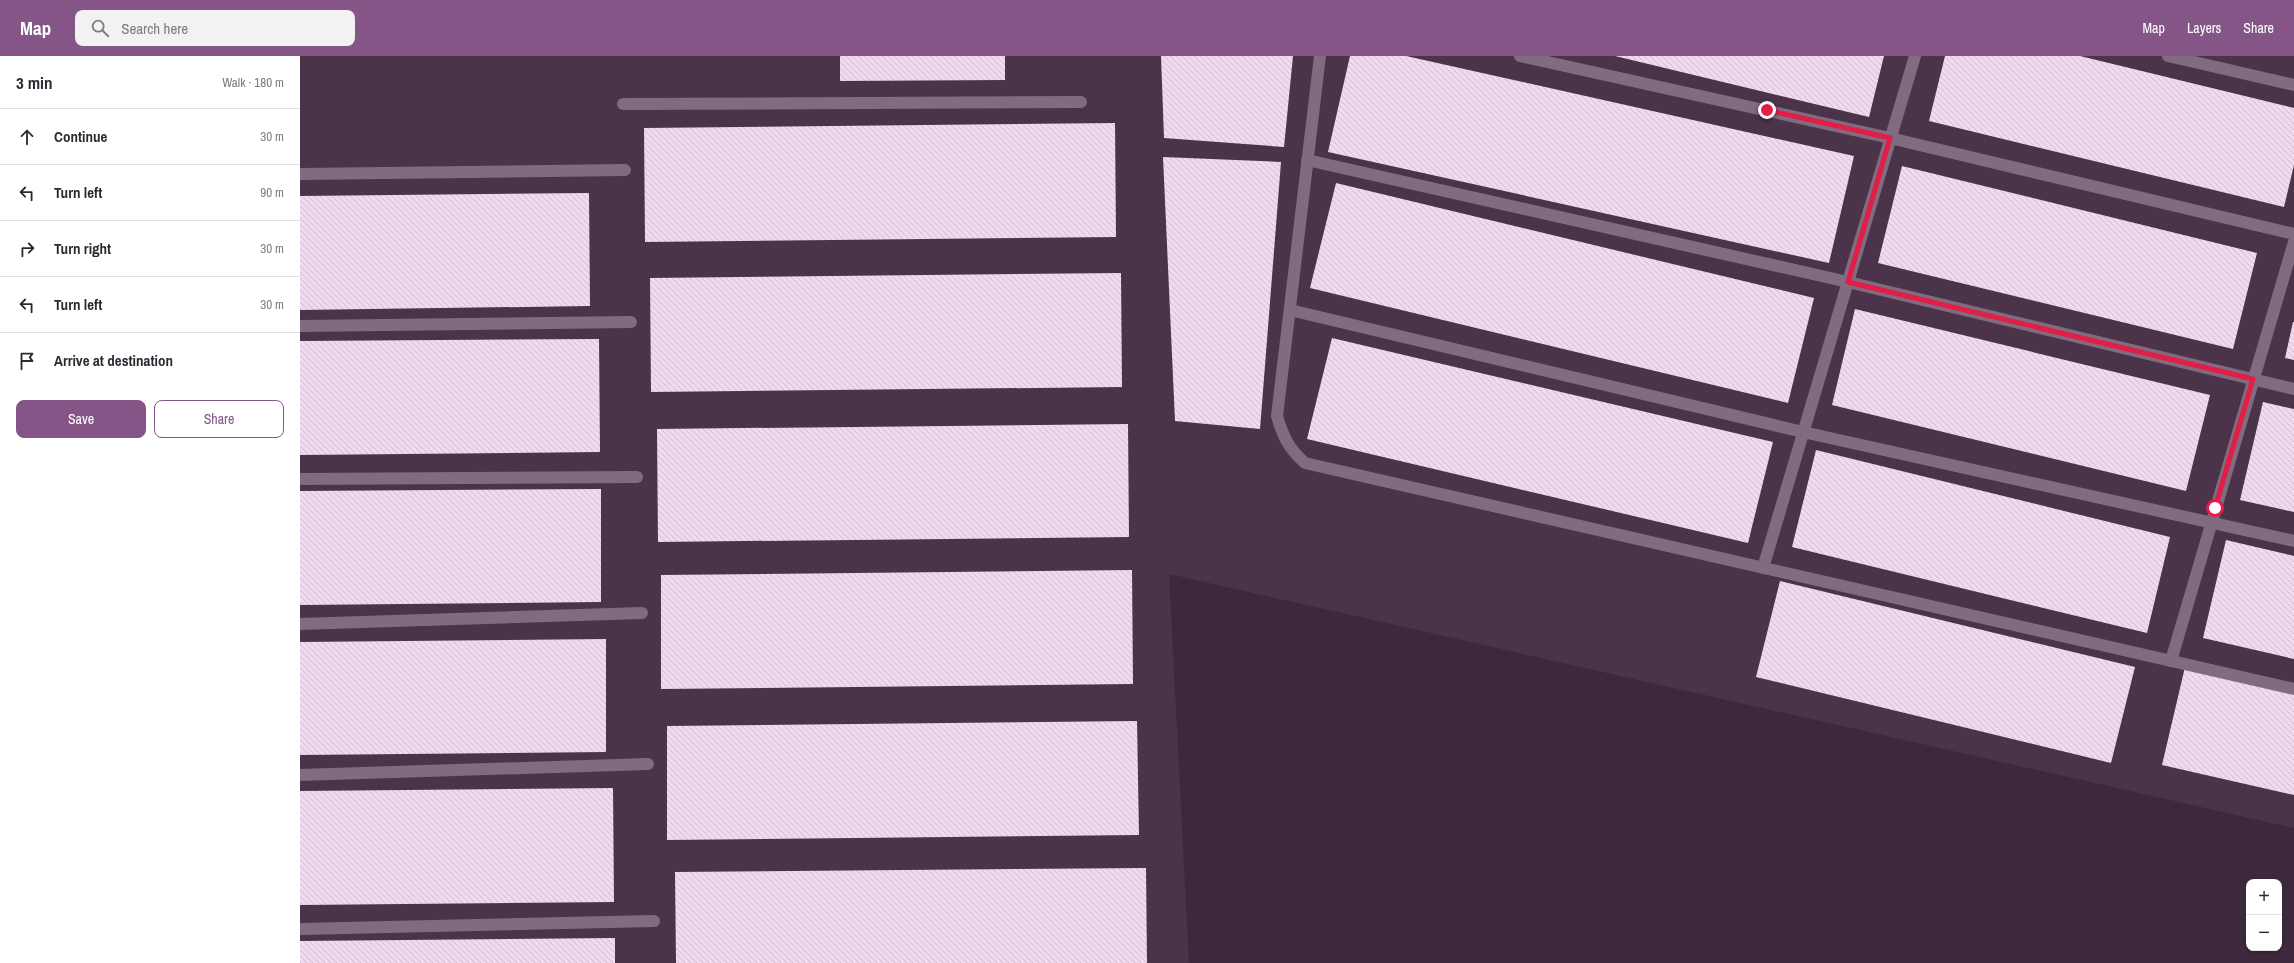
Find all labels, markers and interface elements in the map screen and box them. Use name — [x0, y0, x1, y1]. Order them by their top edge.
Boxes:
search box — [75, 10, 355, 46]
text: Map — [20, 15, 51, 41]
icon: search — [89, 17, 111, 39]
text: Search here — [121, 18, 188, 39]
text: Map — [2143, 19, 2165, 37]
text: Layers — [2187, 19, 2221, 37]
text: Share — [2243, 19, 2274, 37]
text: 3 min — [16, 71, 52, 94]
text: Walk · 180 m — [222, 74, 284, 91]
route end — [1758, 101, 1776, 119]
icon: ahead — [16, 126, 38, 148]
text: Continue — [54, 126, 107, 147]
text: 30 m — [260, 128, 284, 145]
icon: left — [16, 182, 38, 204]
text: Turn left — [54, 182, 102, 203]
text: 90 m — [260, 184, 284, 201]
icon: right — [16, 238, 38, 260]
text: Turn right — [54, 238, 111, 259]
text: 30 m — [260, 240, 284, 257]
icon: left — [16, 294, 38, 316]
text: Turn left — [54, 294, 102, 315]
text: 30 m — [260, 296, 284, 313]
icon: arrive — [16, 350, 38, 372]
text: Arrive at destination — [54, 350, 173, 371]
button: Save — [16, 400, 146, 438]
button: Share — [154, 400, 284, 438]
route start — [2206, 499, 2224, 517]
map controls — [2246, 879, 2282, 951]
button: + — [2246, 879, 2282, 915]
button: − — [2246, 915, 2282, 951]

